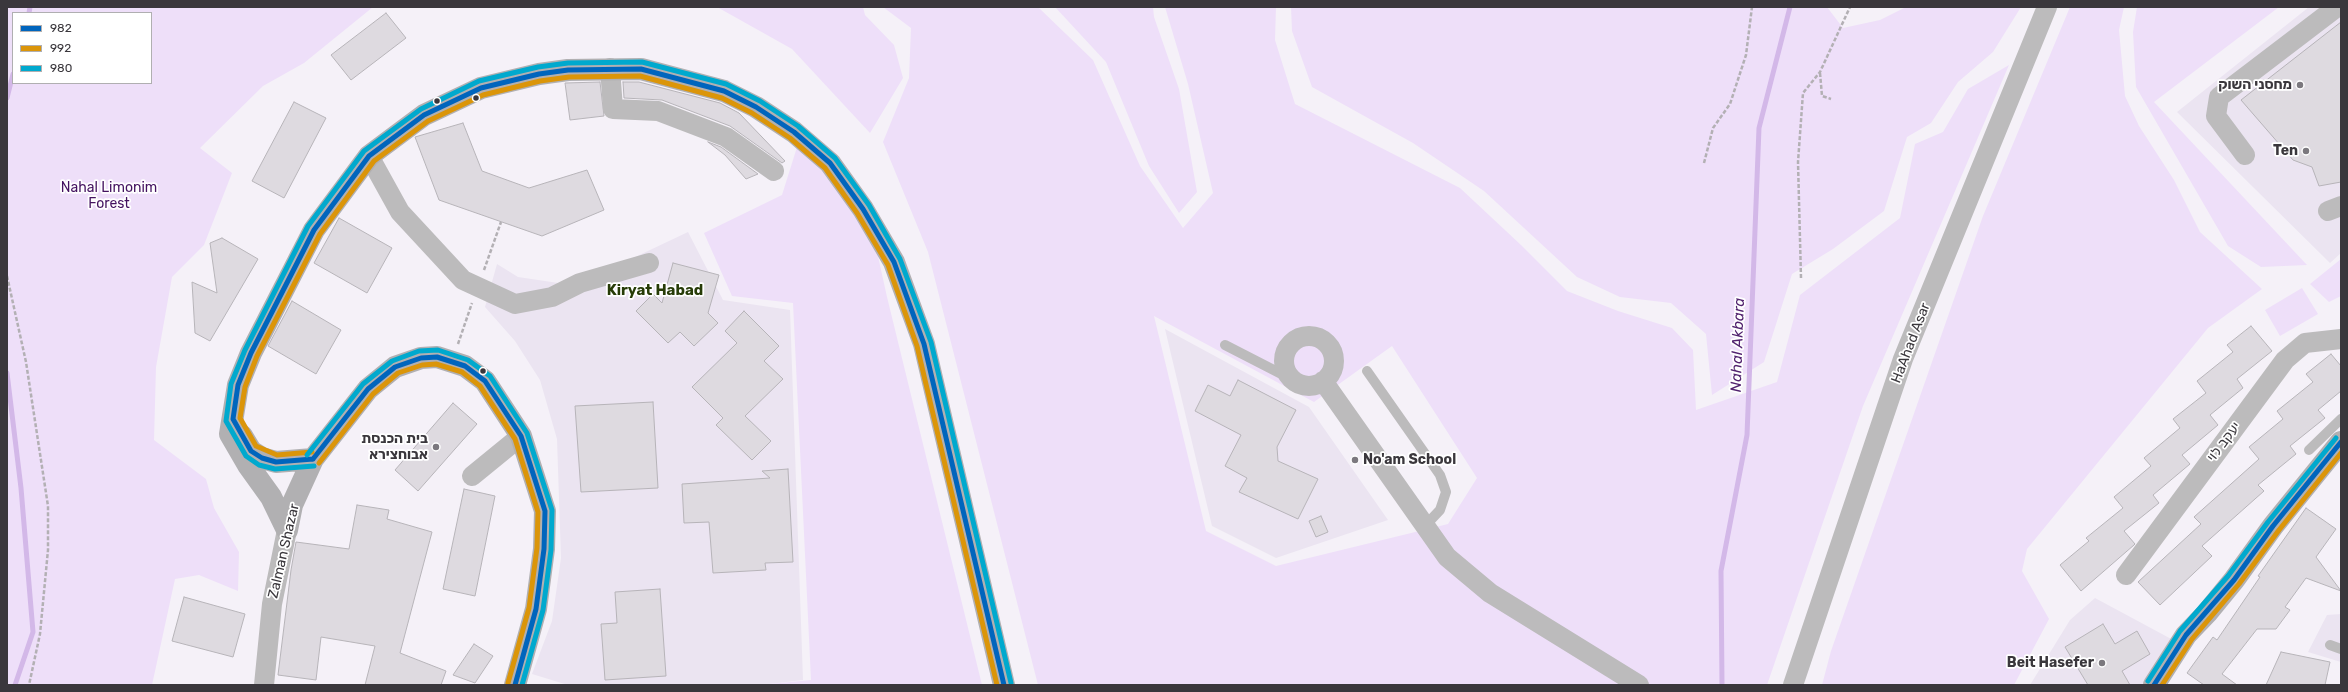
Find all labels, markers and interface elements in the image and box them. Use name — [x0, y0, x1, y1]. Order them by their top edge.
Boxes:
legend — [12, 12, 152, 84]
text: 982 — [50, 21, 72, 35]
text: 992 — [50, 41, 71, 55]
text: 980 — [50, 61, 72, 75]
place label: מחסני השוק — [2218, 77, 2292, 93]
marker: מחסני השוק — [2295, 80, 2305, 90]
unlabelled marker — [471, 93, 481, 103]
unlabelled marker — [432, 96, 442, 106]
place label: Ten — [2273, 143, 2298, 159]
marker: Ten — [2301, 146, 2311, 156]
park label: Nahal Limonim Forest — [61, 180, 157, 212]
district label: Kiryat Habad — [607, 282, 703, 300]
water label: Nahal Akbara — [1727, 297, 1749, 393]
street label: HaAhad Asar — [1888, 300, 1934, 386]
unlabelled marker — [478, 366, 488, 376]
street label: יעקב לוי — [2204, 419, 2244, 465]
place label: בית הכנסת אבוחצירא — [361, 431, 428, 464]
marker: בית הכנסת אבוחצירא — [431, 442, 441, 452]
place label: No'am School — [1363, 452, 1456, 468]
marker: No'am School — [1350, 455, 1360, 465]
street label: Zalman Shazar — [265, 502, 303, 600]
place label: Beit Hasefer — [2007, 655, 2094, 671]
marker: Beit Hasefer — [2097, 658, 2107, 668]

